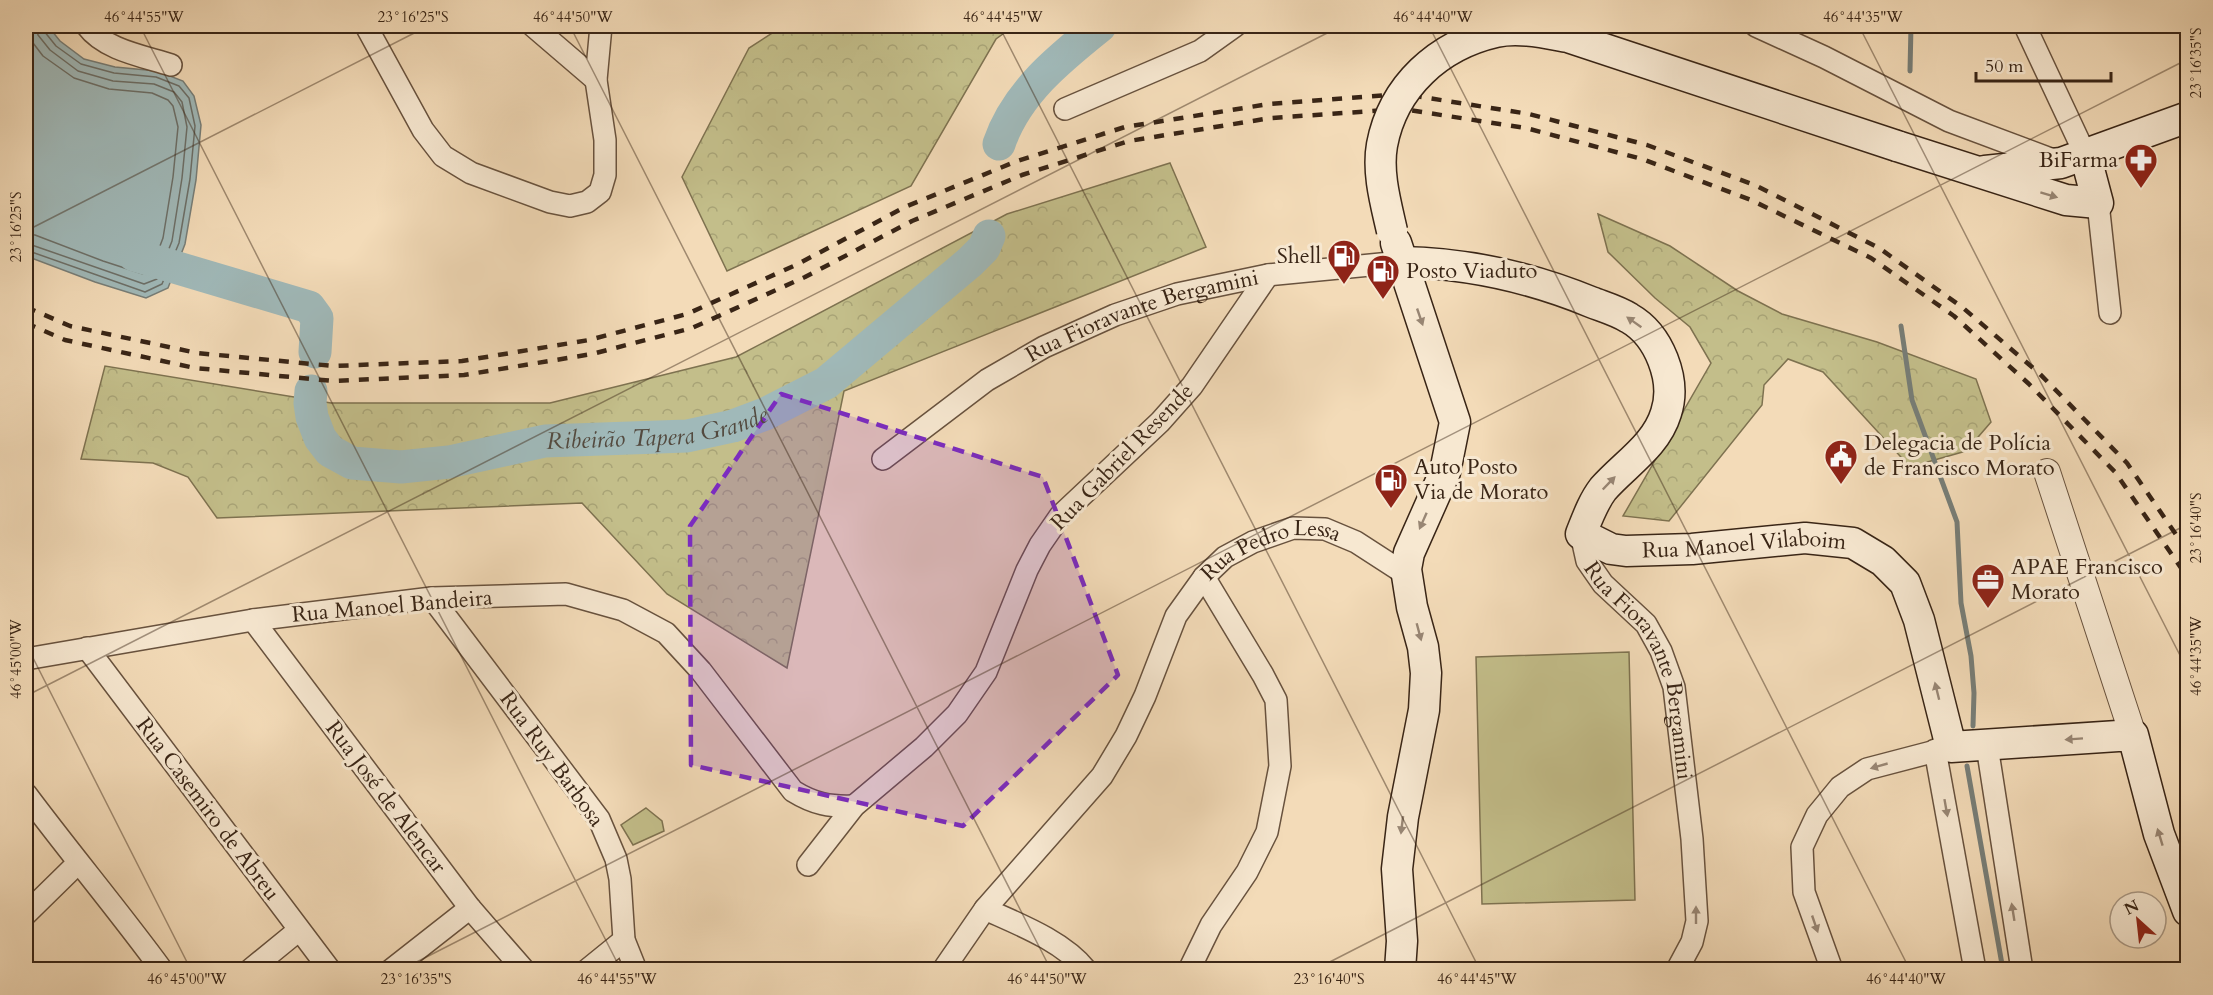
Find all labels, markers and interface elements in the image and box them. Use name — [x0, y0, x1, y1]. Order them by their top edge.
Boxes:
text: 46°44'55"W — [104, 7, 184, 27]
text: 23°16'25"S — [378, 7, 448, 27]
text: 46°44'50"W — [533, 7, 613, 27]
text: 46°44'45"W — [963, 7, 1043, 27]
text: 46°44'40"W — [1393, 7, 1473, 27]
text: 46°44'35"W — [1823, 7, 1903, 27]
text: 23°16'35"S — [2186, 28, 2206, 98]
scale bar — [1976, 45, 2111, 83]
text: 50 m — [1985, 54, 2024, 79]
pharmacy icon: BiFarma — [2123, 142, 2159, 189]
place label: BiFarma — [2039, 145, 2118, 175]
one-way arrow — [2040, 191, 2058, 201]
text: 23°16'25"S — [6, 192, 26, 262]
fuel station icon: Shell — [1326, 238, 1362, 285]
place label: Shell — [1277, 241, 1321, 271]
fuel station icon: Posto Viaduto — [1365, 253, 1401, 300]
place label: Posto Viaduto — [1406, 256, 1538, 286]
street label: Rua Fioravante Bergamini — [1020, 262, 1261, 370]
one-way arrow — [1416, 308, 1426, 326]
one-way arrow — [1627, 316, 1643, 328]
street label: Rua Gabriel Resende — [1044, 377, 1200, 537]
water label: Ribeirão Tapera Grande — [546, 398, 773, 457]
place label: Delegacia de Polícia de Francisco Morato — [1864, 428, 2055, 483]
public building icon: Delegacia de Polícia de Francisco Morato — [1823, 438, 1859, 485]
place label: Auto Posto Via de Morato — [1414, 452, 1548, 507]
fuel station icon: Auto Posto Via de Morato — [1373, 462, 1409, 509]
one-way arrow — [1602, 476, 1616, 491]
text: 23°16'40"S — [2186, 493, 2206, 563]
street label: Rua Pedro Lessa — [1194, 513, 1346, 587]
one-way arrow — [1418, 513, 1427, 530]
street label: Rua Manoel Vilaboim — [1642, 523, 1848, 566]
place label: APAE Francisco Morato — [2011, 552, 2163, 607]
street label: Rua Fioravante Bergamini — [1577, 555, 1700, 781]
office icon: APAE Francisco Morato — [1970, 562, 2006, 609]
street label: Rua Manoel Bandeira — [290, 582, 494, 630]
text: 46°44'35"W — [2186, 616, 2206, 696]
text: 46°45'00"W — [6, 619, 26, 699]
one-way arrow — [1415, 624, 1424, 642]
one-way arrow — [1931, 681, 1941, 700]
street label: Rua Ruy Barbosa — [493, 685, 612, 833]
street label: Rua Casemiro de Abreu — [129, 711, 287, 907]
street label: Rua José de Alencar — [319, 714, 454, 880]
one-way arrow — [2065, 734, 2084, 744]
one-way arrow — [1870, 762, 1888, 771]
one-way arrow — [1942, 798, 1951, 817]
one-way arrow — [1397, 815, 1407, 834]
one-way arrow — [2155, 828, 2164, 846]
north arrow — [2108, 890, 2168, 950]
text: N — [2120, 895, 2143, 920]
one-way arrow — [2008, 902, 2017, 921]
one-way arrow — [1691, 906, 1701, 925]
one-way arrow — [1810, 915, 1820, 933]
text: 46°45'00"W — [147, 969, 227, 989]
text: 23°16'35"S — [381, 969, 451, 989]
text: 46°44'55"W — [577, 969, 657, 989]
text: 46°44'50"W — [1007, 969, 1087, 989]
text: 23°16'40"S — [1294, 969, 1364, 989]
text: 46°44'45"W — [1437, 969, 1517, 989]
text: 46°44'40"W — [1866, 969, 1946, 989]

